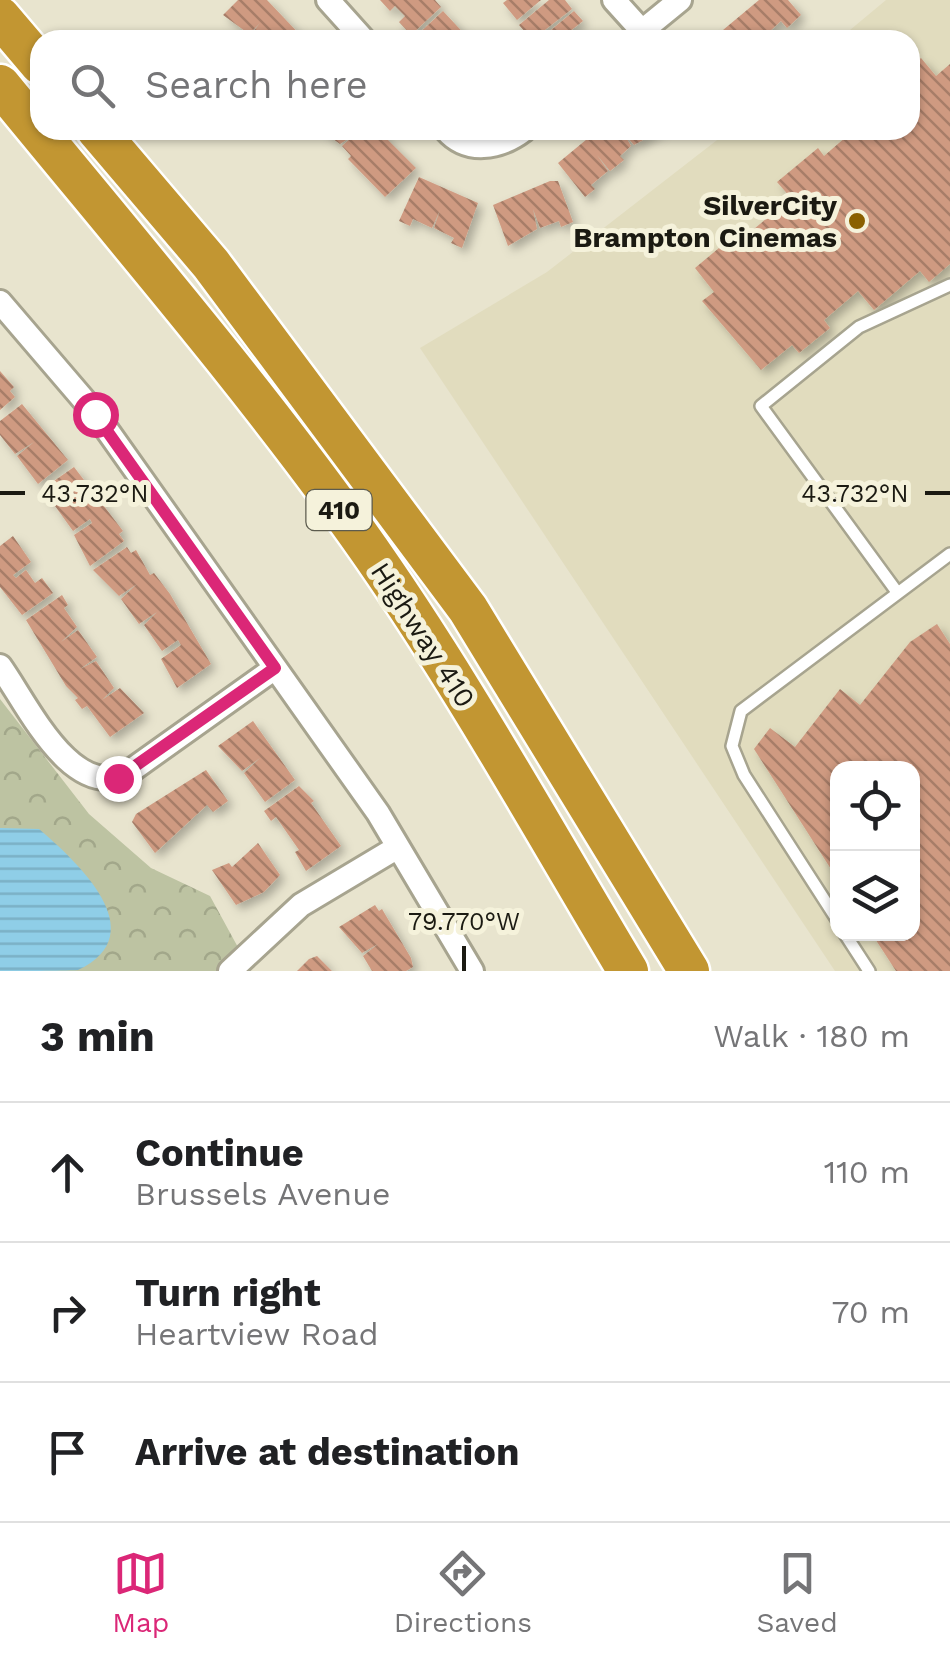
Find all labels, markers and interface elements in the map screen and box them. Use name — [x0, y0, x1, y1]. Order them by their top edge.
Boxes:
search box — [30, 30, 920, 140]
icon: search — [65, 58, 120, 113]
text: Search here — [145, 63, 368, 107]
place label: SilverCity Brampton Cinemas — [573, 189, 837, 254]
marker: SilverCity Brampton Cinemas — [846, 210, 868, 232]
route start — [73, 392, 119, 438]
text: 43.732°N — [41, 479, 149, 508]
text: 43.732°N — [801, 479, 909, 508]
road number: 410 — [306, 490, 372, 530]
street label: Highway 410 — [364, 556, 482, 714]
route end — [96, 756, 142, 802]
map controls — [830, 761, 920, 941]
button: locate — [830, 761, 920, 851]
button: layers — [830, 851, 920, 941]
text: 79.770°W — [408, 907, 520, 936]
text: 3 min — [40, 1012, 155, 1061]
text: Walk · 180 m — [713, 1017, 910, 1055]
text: Continue — [135, 1131, 304, 1175]
icon: ahead — [40, 1145, 95, 1200]
text: 110 m — [824, 1153, 910, 1191]
text: Brussels Avenue — [135, 1175, 390, 1213]
text: Turn right — [135, 1271, 321, 1315]
icon: right — [40, 1285, 95, 1340]
text: 70 m — [831, 1293, 910, 1331]
text: Heartview Road — [135, 1315, 379, 1353]
icon: arrive — [40, 1425, 95, 1480]
text: Arrive at destination — [135, 1430, 520, 1474]
tab: Map — [112, 1546, 169, 1639]
tab: Directions — [394, 1546, 532, 1639]
tab: Saved — [756, 1546, 838, 1639]

